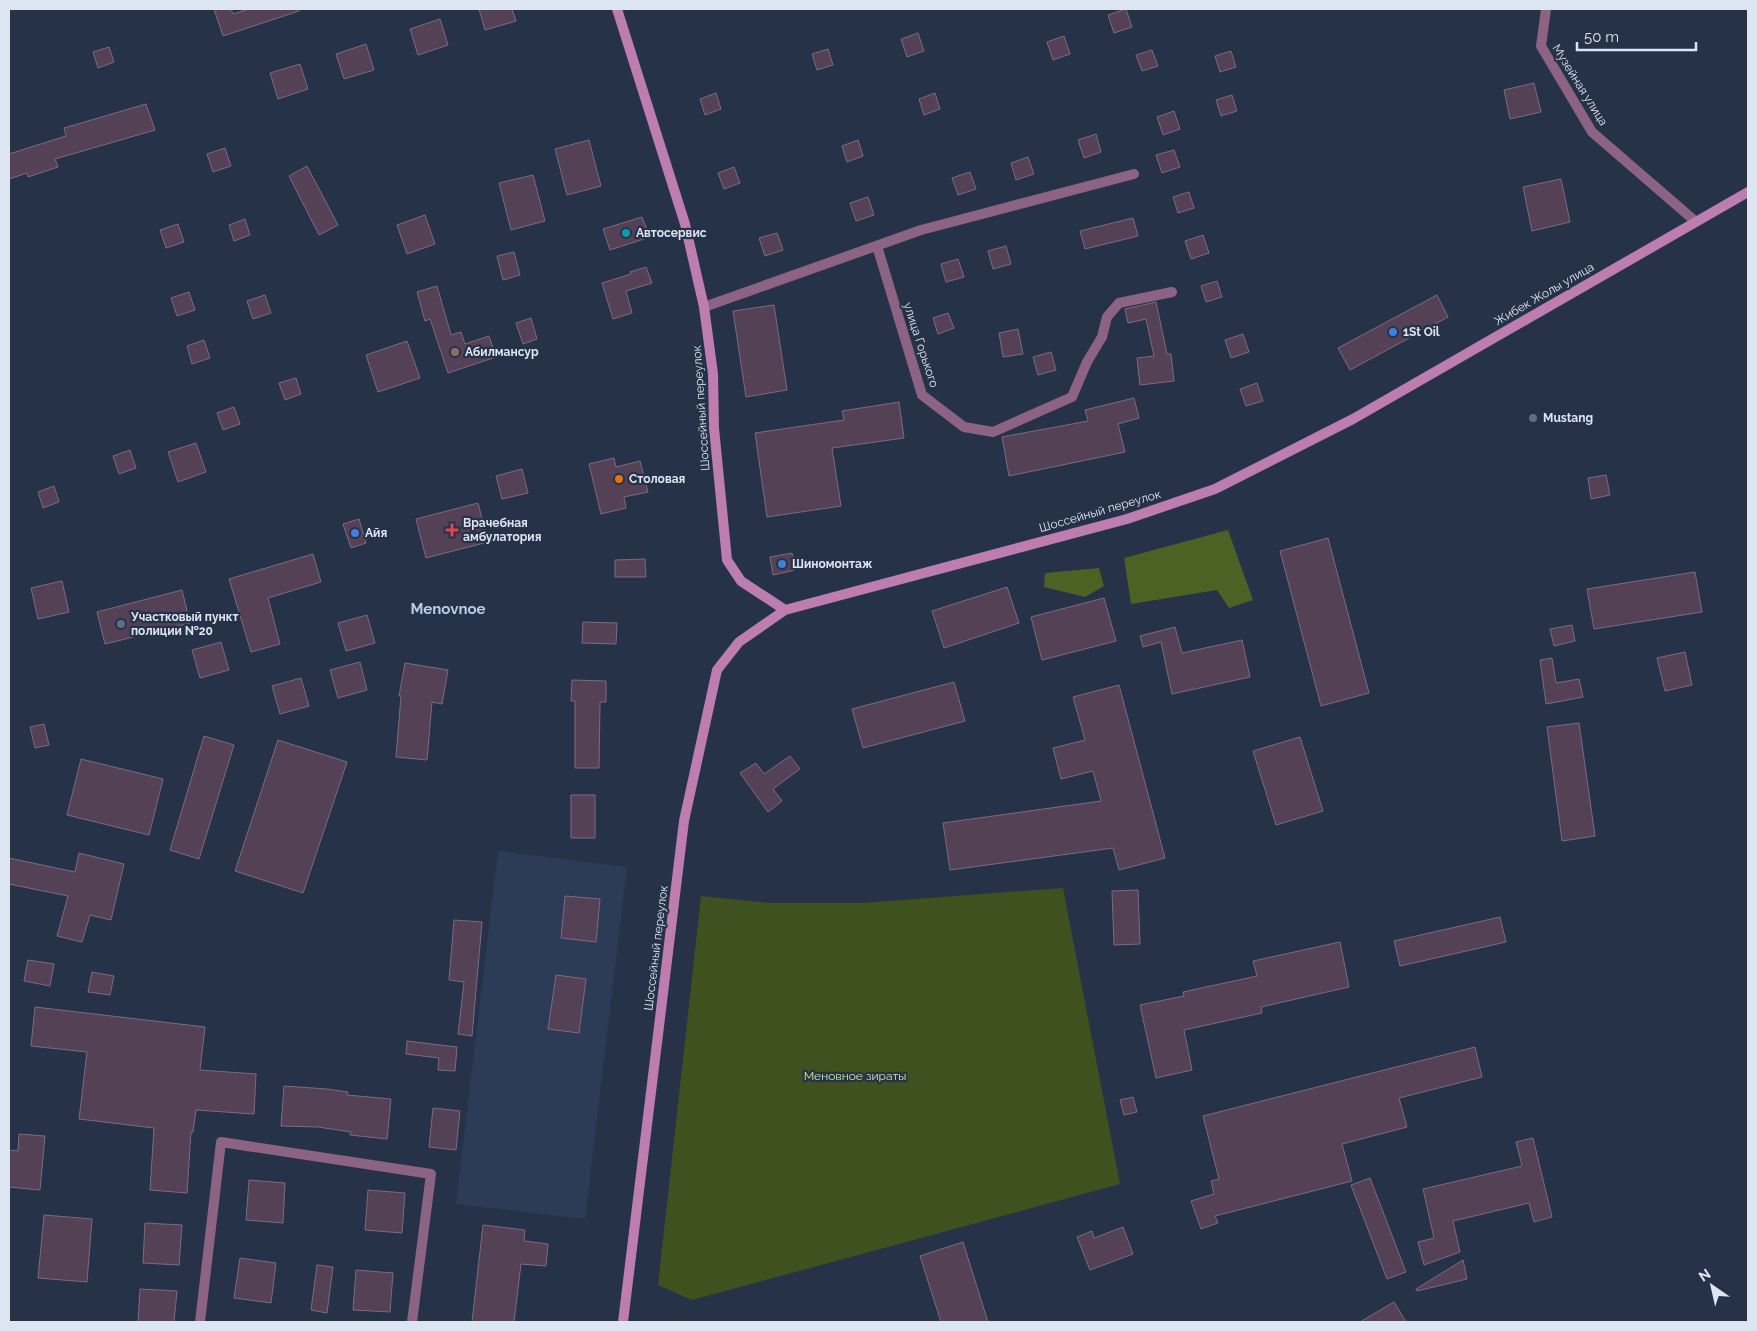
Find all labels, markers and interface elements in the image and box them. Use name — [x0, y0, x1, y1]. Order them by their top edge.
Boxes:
scale bar — [1577, 20, 1696, 52]
text: 50 m — [1584, 28, 1619, 46]
street label: Музейная улица — [1549, 42, 1611, 128]
place label: Автосервис — [636, 226, 707, 240]
marker: Автосервис — [620, 227, 632, 239]
street label: Жибек Жолы улица — [1492, 260, 1596, 328]
street label: улица Горького — [901, 301, 941, 389]
place label: 1St Oil — [1403, 325, 1440, 339]
marker: 1St Oil — [1387, 326, 1399, 338]
place label: Абилмансур — [465, 345, 539, 359]
street label: Шоссейный переулок — [690, 345, 712, 471]
marker: Абилмансур — [449, 346, 461, 358]
place label: Mustang — [1543, 411, 1593, 425]
marker: Mustang — [1527, 412, 1539, 424]
place label: Столовая — [629, 472, 685, 486]
marker: Столовая — [613, 473, 625, 485]
street label: Шоссейный переулок — [1038, 487, 1162, 535]
place label: Врачебная амбулатория — [463, 516, 541, 544]
marker: Врачебная амбулатория — [445, 523, 459, 537]
place label: Айя — [365, 526, 387, 540]
marker: Айя — [349, 527, 361, 539]
place label: Шиномонтаж — [792, 557, 873, 571]
marker: Шиномонтаж — [776, 558, 788, 570]
district label: Menovnoe — [410, 600, 486, 618]
place label: Участковый пункт полиции №20 — [130, 610, 239, 638]
marker: Участковый пункт полиции №20 — [115, 618, 127, 630]
street label: Шоссейный переулок — [641, 885, 671, 1011]
park label: Меновное зираты — [804, 1069, 906, 1083]
north arrow — [1687, 1261, 1737, 1311]
text: N — [1696, 1266, 1714, 1285]

